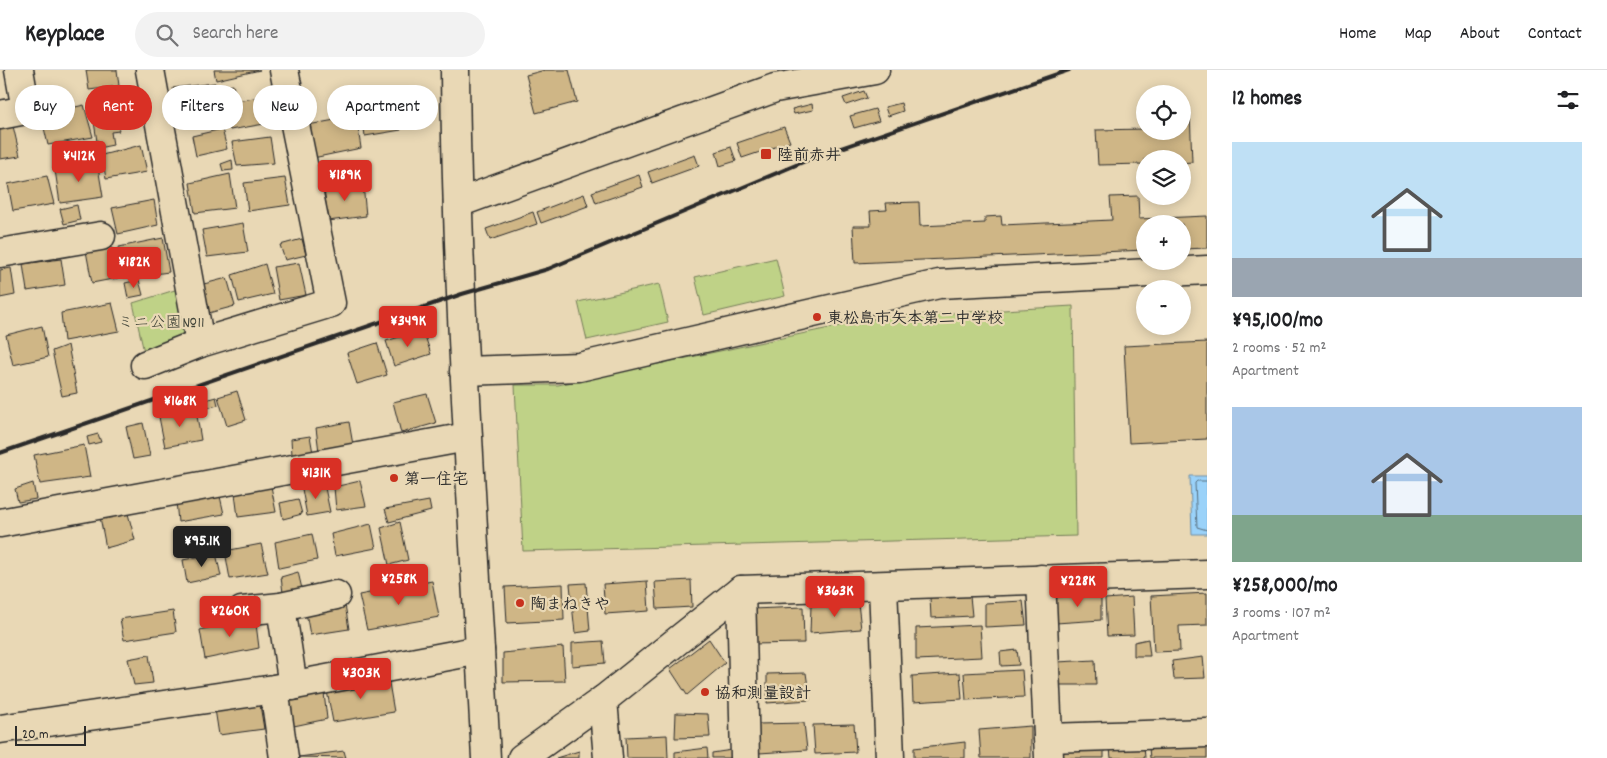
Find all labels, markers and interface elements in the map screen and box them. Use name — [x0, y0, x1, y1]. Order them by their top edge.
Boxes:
search box — [135, 12, 485, 57]
text: Keyplace — [25, 18, 105, 52]
icon: search — [153, 21, 181, 49]
text: Search here — [193, 21, 278, 48]
text: Home — [1339, 22, 1376, 47]
text: Map — [1404, 22, 1432, 47]
text: About — [1460, 22, 1500, 47]
text: Contact — [1528, 22, 1582, 47]
chip: Buy — [15, 85, 75, 130]
chip: Rent — [85, 85, 152, 130]
chip: Filters — [162, 85, 243, 130]
chip: New — [253, 85, 317, 130]
chip: Apartment — [327, 85, 438, 130]
map controls — [1136, 85, 1191, 335]
button: locate — [1136, 85, 1191, 140]
text: 12 homes — [1232, 85, 1302, 115]
icon: filters — [1554, 86, 1582, 114]
pin: ¥412K — [44, 140, 114, 183]
text: ¥412K — [63, 145, 95, 168]
place label: 陸前赤井 — [777, 145, 841, 168]
marker: 陸前赤井 — [759, 147, 773, 161]
button: layers — [1136, 150, 1191, 205]
pin: ¥189K — [310, 160, 380, 202]
text: ¥189K — [329, 164, 361, 187]
icon: home — [1362, 175, 1452, 265]
button: + — [1136, 215, 1191, 270]
pin: ¥182K — [99, 246, 169, 289]
text: ¥182K — [118, 251, 150, 274]
button: − — [1136, 280, 1191, 335]
pin: ¥349K — [373, 306, 443, 348]
text: ¥95,100/mo — [1232, 307, 1323, 337]
place label: 東松島市矢本第二中学校 — [827, 308, 1003, 331]
text: ¥349K — [390, 310, 426, 333]
marker: 東松島市矢本第二中学校 — [811, 311, 823, 323]
park label: ミニ公園№11 — [117, 312, 205, 335]
text: 2 rooms · 52 m² — [1232, 337, 1326, 360]
text: Apartment — [1232, 360, 1299, 383]
pin: ¥168K — [145, 386, 215, 428]
text: ¥168K — [164, 390, 196, 413]
icon: home — [1362, 440, 1452, 530]
pin: ¥131K — [281, 458, 351, 500]
text: ¥131K — [301, 462, 331, 485]
place label: 第一住宅 — [404, 469, 468, 492]
marker: 第一住宅 — [388, 472, 400, 484]
pin: ¥95.1K — [161, 526, 243, 568]
text: ¥95.1K — [184, 530, 220, 553]
pin: ¥258K — [364, 564, 434, 606]
pin: ¥228K — [1043, 566, 1113, 608]
text: ¥258K — [381, 568, 417, 591]
text: ¥228K — [1060, 570, 1096, 593]
text: ¥258,000/mo — [1232, 572, 1338, 602]
pin: ¥363K — [800, 576, 870, 618]
text: ¥363K — [816, 580, 854, 603]
place label: 陶まねきや — [530, 594, 610, 617]
pin: ¥260K — [195, 596, 265, 638]
marker: 陶まねきや — [514, 597, 526, 609]
text: ¥260K — [211, 600, 249, 623]
text: 3 rooms · 107 m² — [1232, 602, 1331, 625]
text: Apartment — [1232, 625, 1299, 648]
pin: ¥303K — [326, 658, 396, 700]
text: ¥303K — [342, 662, 380, 685]
place label: 協和測量設計 — [715, 683, 811, 706]
marker: 協和測量設計 — [699, 686, 711, 698]
scale bar — [15, 723, 86, 746]
text: 20 m — [22, 725, 49, 745]

